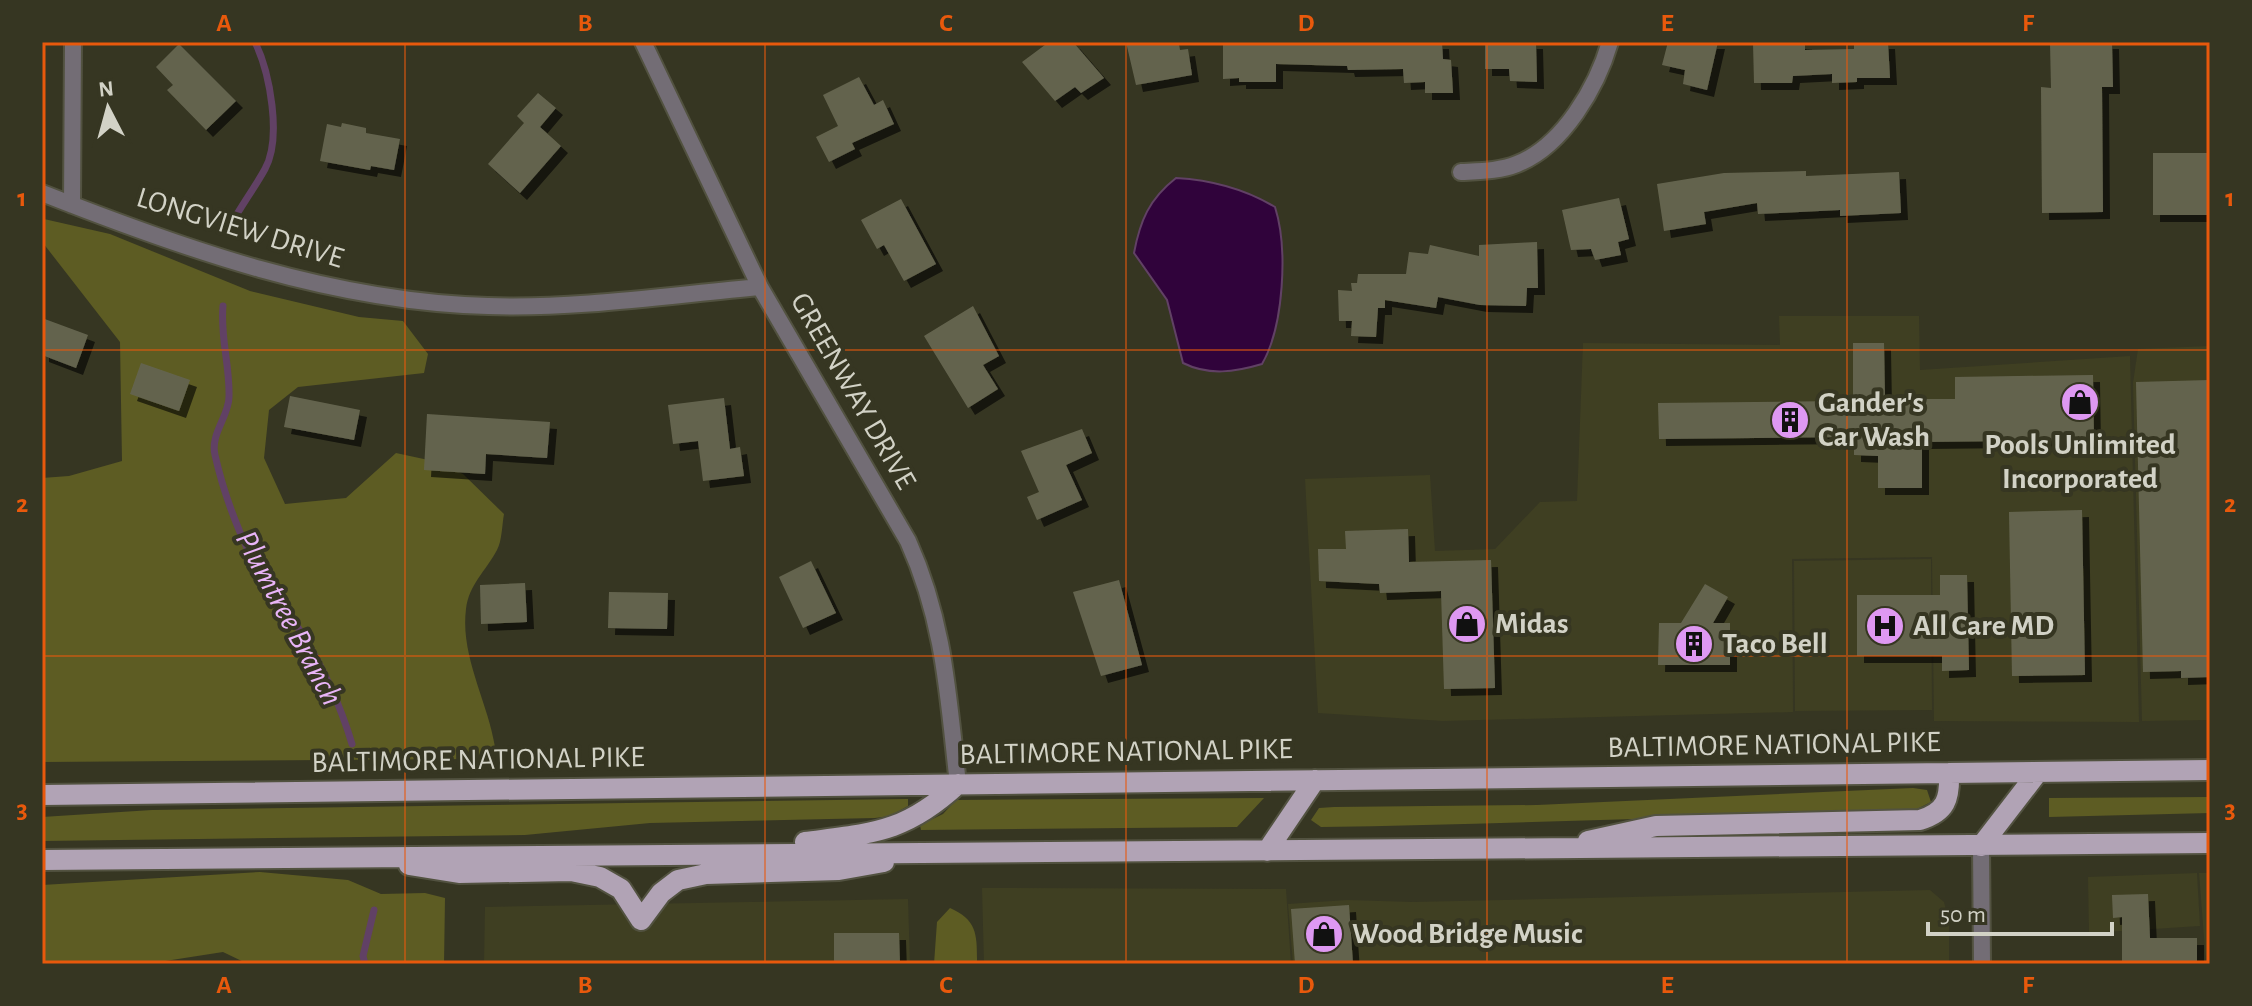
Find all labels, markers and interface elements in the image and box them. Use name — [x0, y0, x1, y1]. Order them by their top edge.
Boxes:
text: A — [216, 10, 232, 36]
text: B — [577, 10, 593, 36]
text: C — [939, 10, 953, 36]
text: D — [1297, 10, 1315, 36]
text: E — [1660, 10, 1674, 36]
text: F — [2022, 10, 2035, 36]
north arrow — [68, 68, 148, 148]
text: N — [97, 77, 115, 101]
street label: LONGVIEW DRIVE — [133, 182, 347, 274]
text: 1 — [17, 185, 27, 211]
text: 1 — [2225, 185, 2235, 211]
street label: GREENWAY DRIVE — [785, 288, 921, 494]
shop icon: Pools Unlimited Incorporated — [2059, 381, 2101, 423]
place label: Gander's Car Wash — [1818, 388, 1930, 452]
building icon: Gander's Car Wash — [1769, 399, 1811, 441]
place label: Pools Unlimited Incorporated — [1984, 430, 2176, 494]
text: 2 — [16, 491, 28, 517]
text: 2 — [2224, 491, 2236, 517]
water label: Plumtree Branch — [230, 525, 348, 711]
shop icon: Midas — [1446, 603, 1488, 645]
hospital icon: All Care MD — [1864, 605, 1906, 647]
place label: Midas — [1495, 609, 1568, 639]
place label: All Care MD — [1913, 611, 2054, 641]
building icon: Taco Bell — [1673, 623, 1715, 665]
place label: Taco Bell — [1722, 629, 1828, 659]
street label: BALTIMORE NATIONAL PIKE — [1607, 727, 1941, 763]
street label: BALTIMORE NATIONAL PIKE — [959, 734, 1293, 770]
street label: BALTIMORE NATIONAL PIKE — [311, 742, 645, 778]
text: 3 — [16, 797, 28, 823]
text: 3 — [2224, 797, 2236, 823]
scale bar — [1928, 886, 2112, 936]
text: 50 m — [1940, 903, 1986, 927]
shop icon: Wood Bridge Music — [1303, 913, 1345, 955]
place label: Wood Bridge Music — [1352, 919, 1583, 949]
text: A — [216, 972, 232, 998]
text: B — [577, 972, 593, 998]
text: C — [939, 972, 953, 998]
text: D — [1297, 972, 1315, 998]
text: E — [1660, 972, 1674, 998]
text: F — [2022, 972, 2035, 998]

